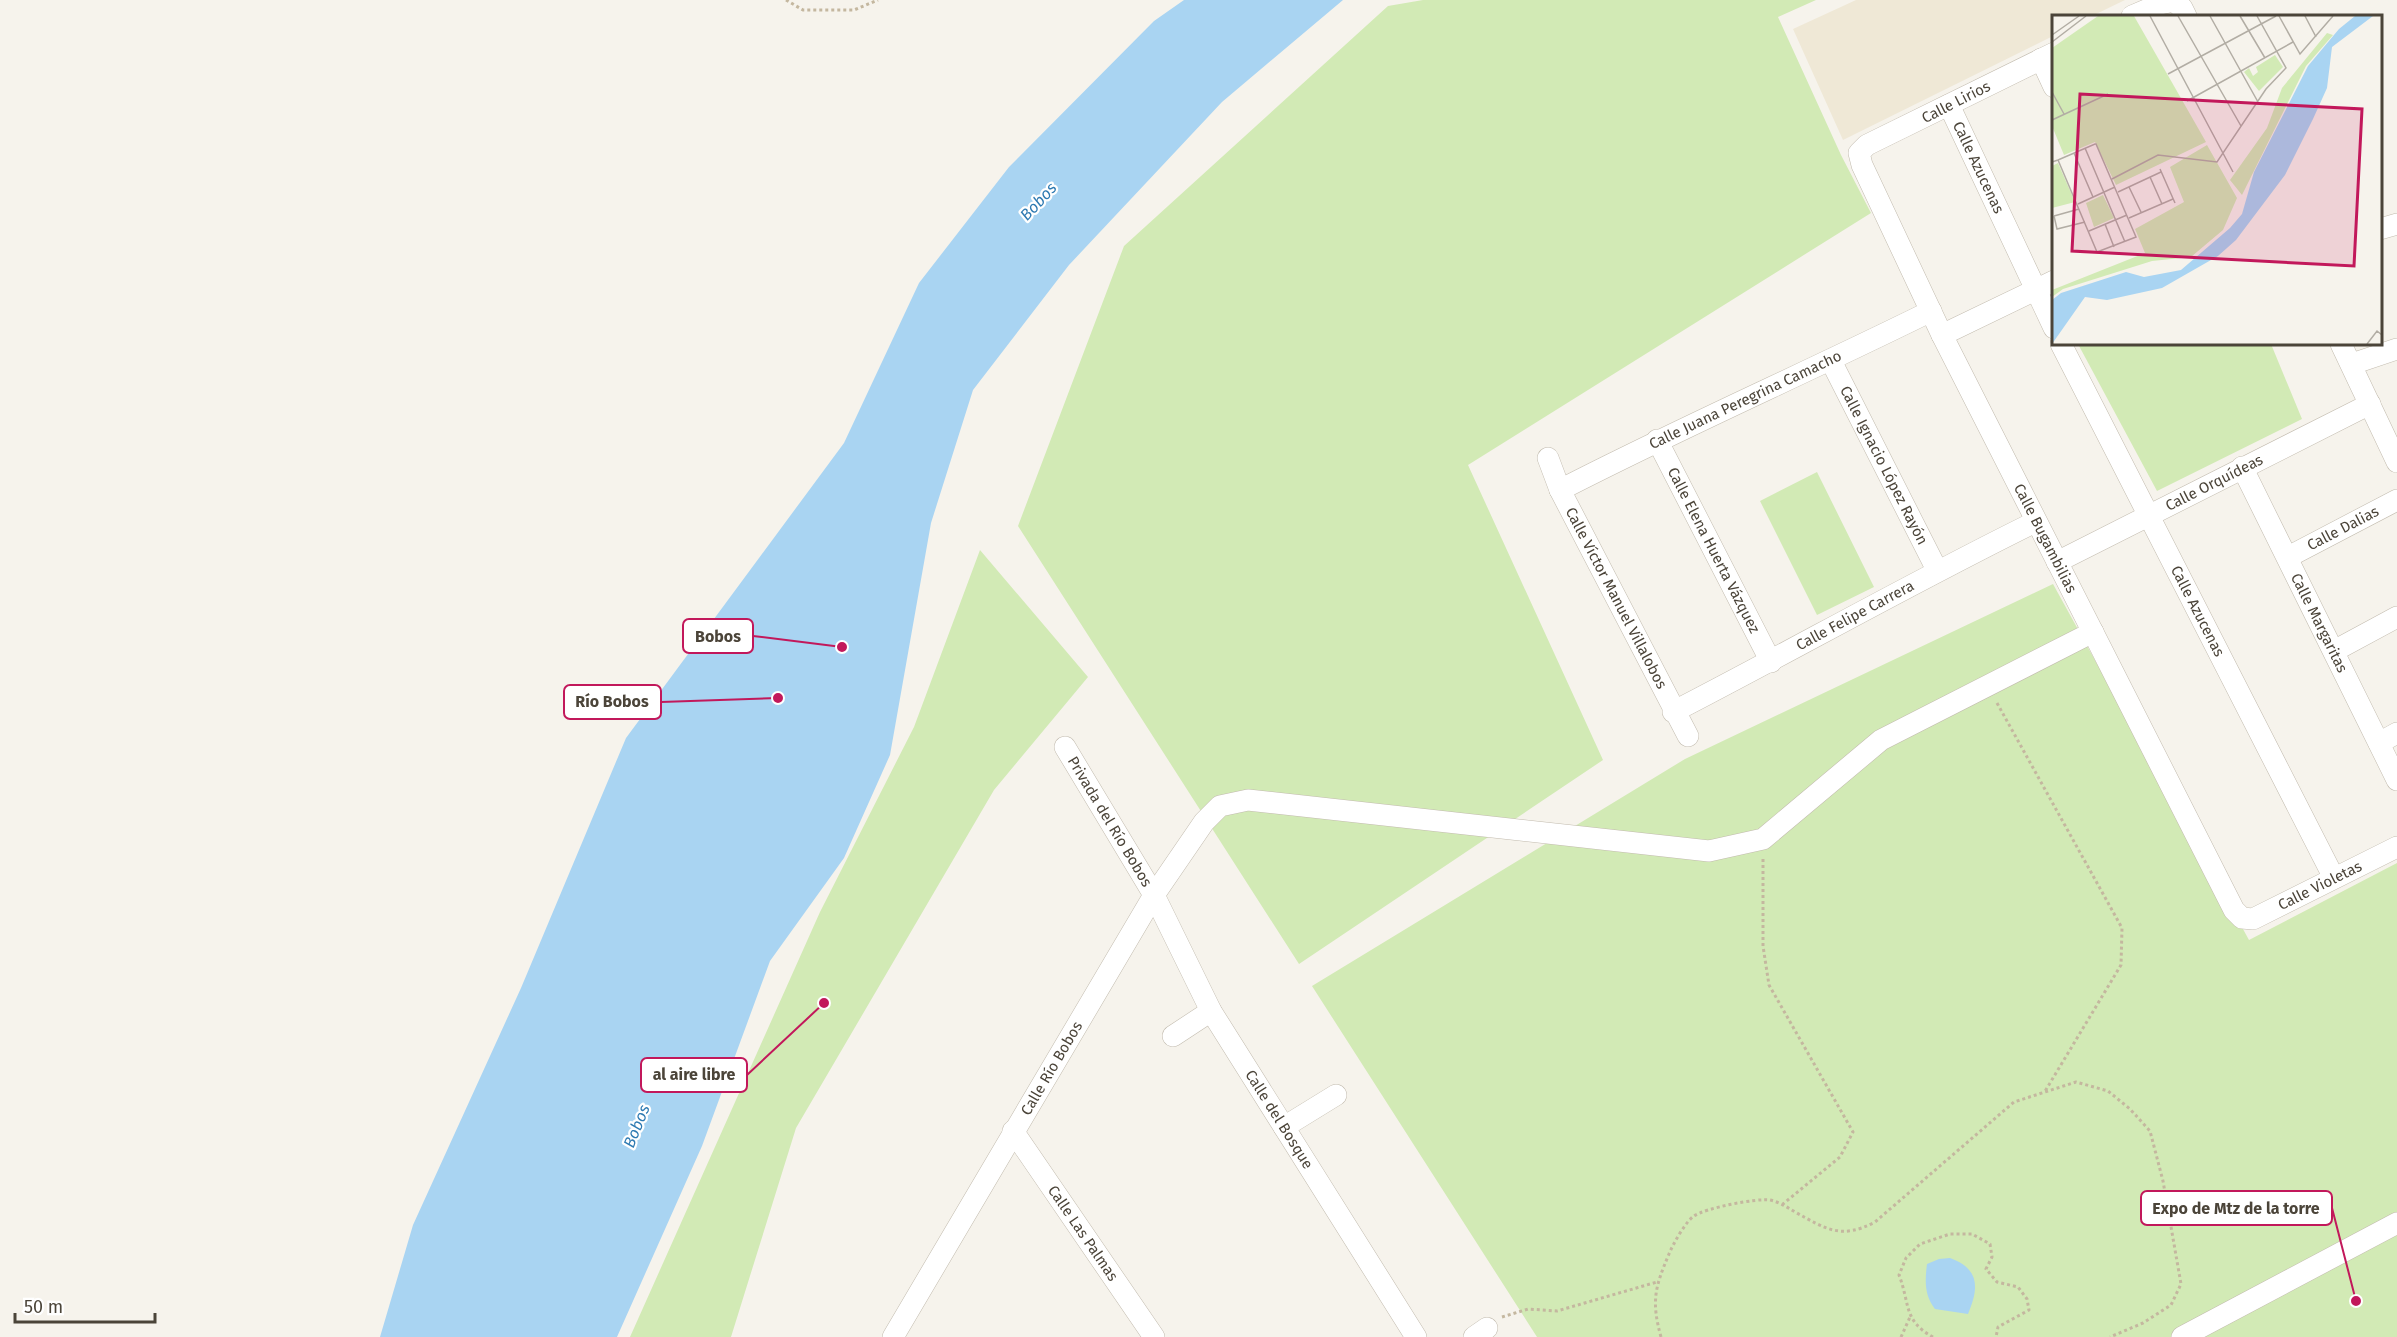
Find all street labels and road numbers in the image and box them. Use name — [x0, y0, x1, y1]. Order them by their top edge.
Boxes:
street label: Calle Lirios — [1919, 77, 1993, 127]
street label: Calle Azucenas — [1949, 118, 2008, 216]
street label: Calle Juana Peregrina Camacho — [1646, 347, 1844, 453]
street label: Calle Ignacio López Rayón — [1836, 383, 1932, 548]
street label: Calle Orquídeas — [2162, 451, 2266, 515]
street label: Calle Elena Huerta Vázquez — [1664, 464, 1764, 637]
street label: Calle Bugambilias — [2010, 481, 2081, 596]
street label: Calle Dalias — [2304, 502, 2382, 554]
street label: Calle Víctor Manuel Villalobos — [1562, 504, 1671, 692]
street label: Calle Azucenas — [2167, 563, 2228, 660]
street label: Calle Margaritas — [2287, 570, 2351, 676]
street label: Calle Felipe Carrera — [1793, 577, 1917, 654]
street label: Privada del Río Bobos — [1064, 753, 1156, 890]
street label: Calle Violetas — [2275, 857, 2365, 914]
street label: Calle Río Bobos — [1017, 1018, 1086, 1118]
street label: Calle del Bosque — [1241, 1067, 1317, 1172]
street label: Calle Las Palmas — [1044, 1182, 1122, 1285]

